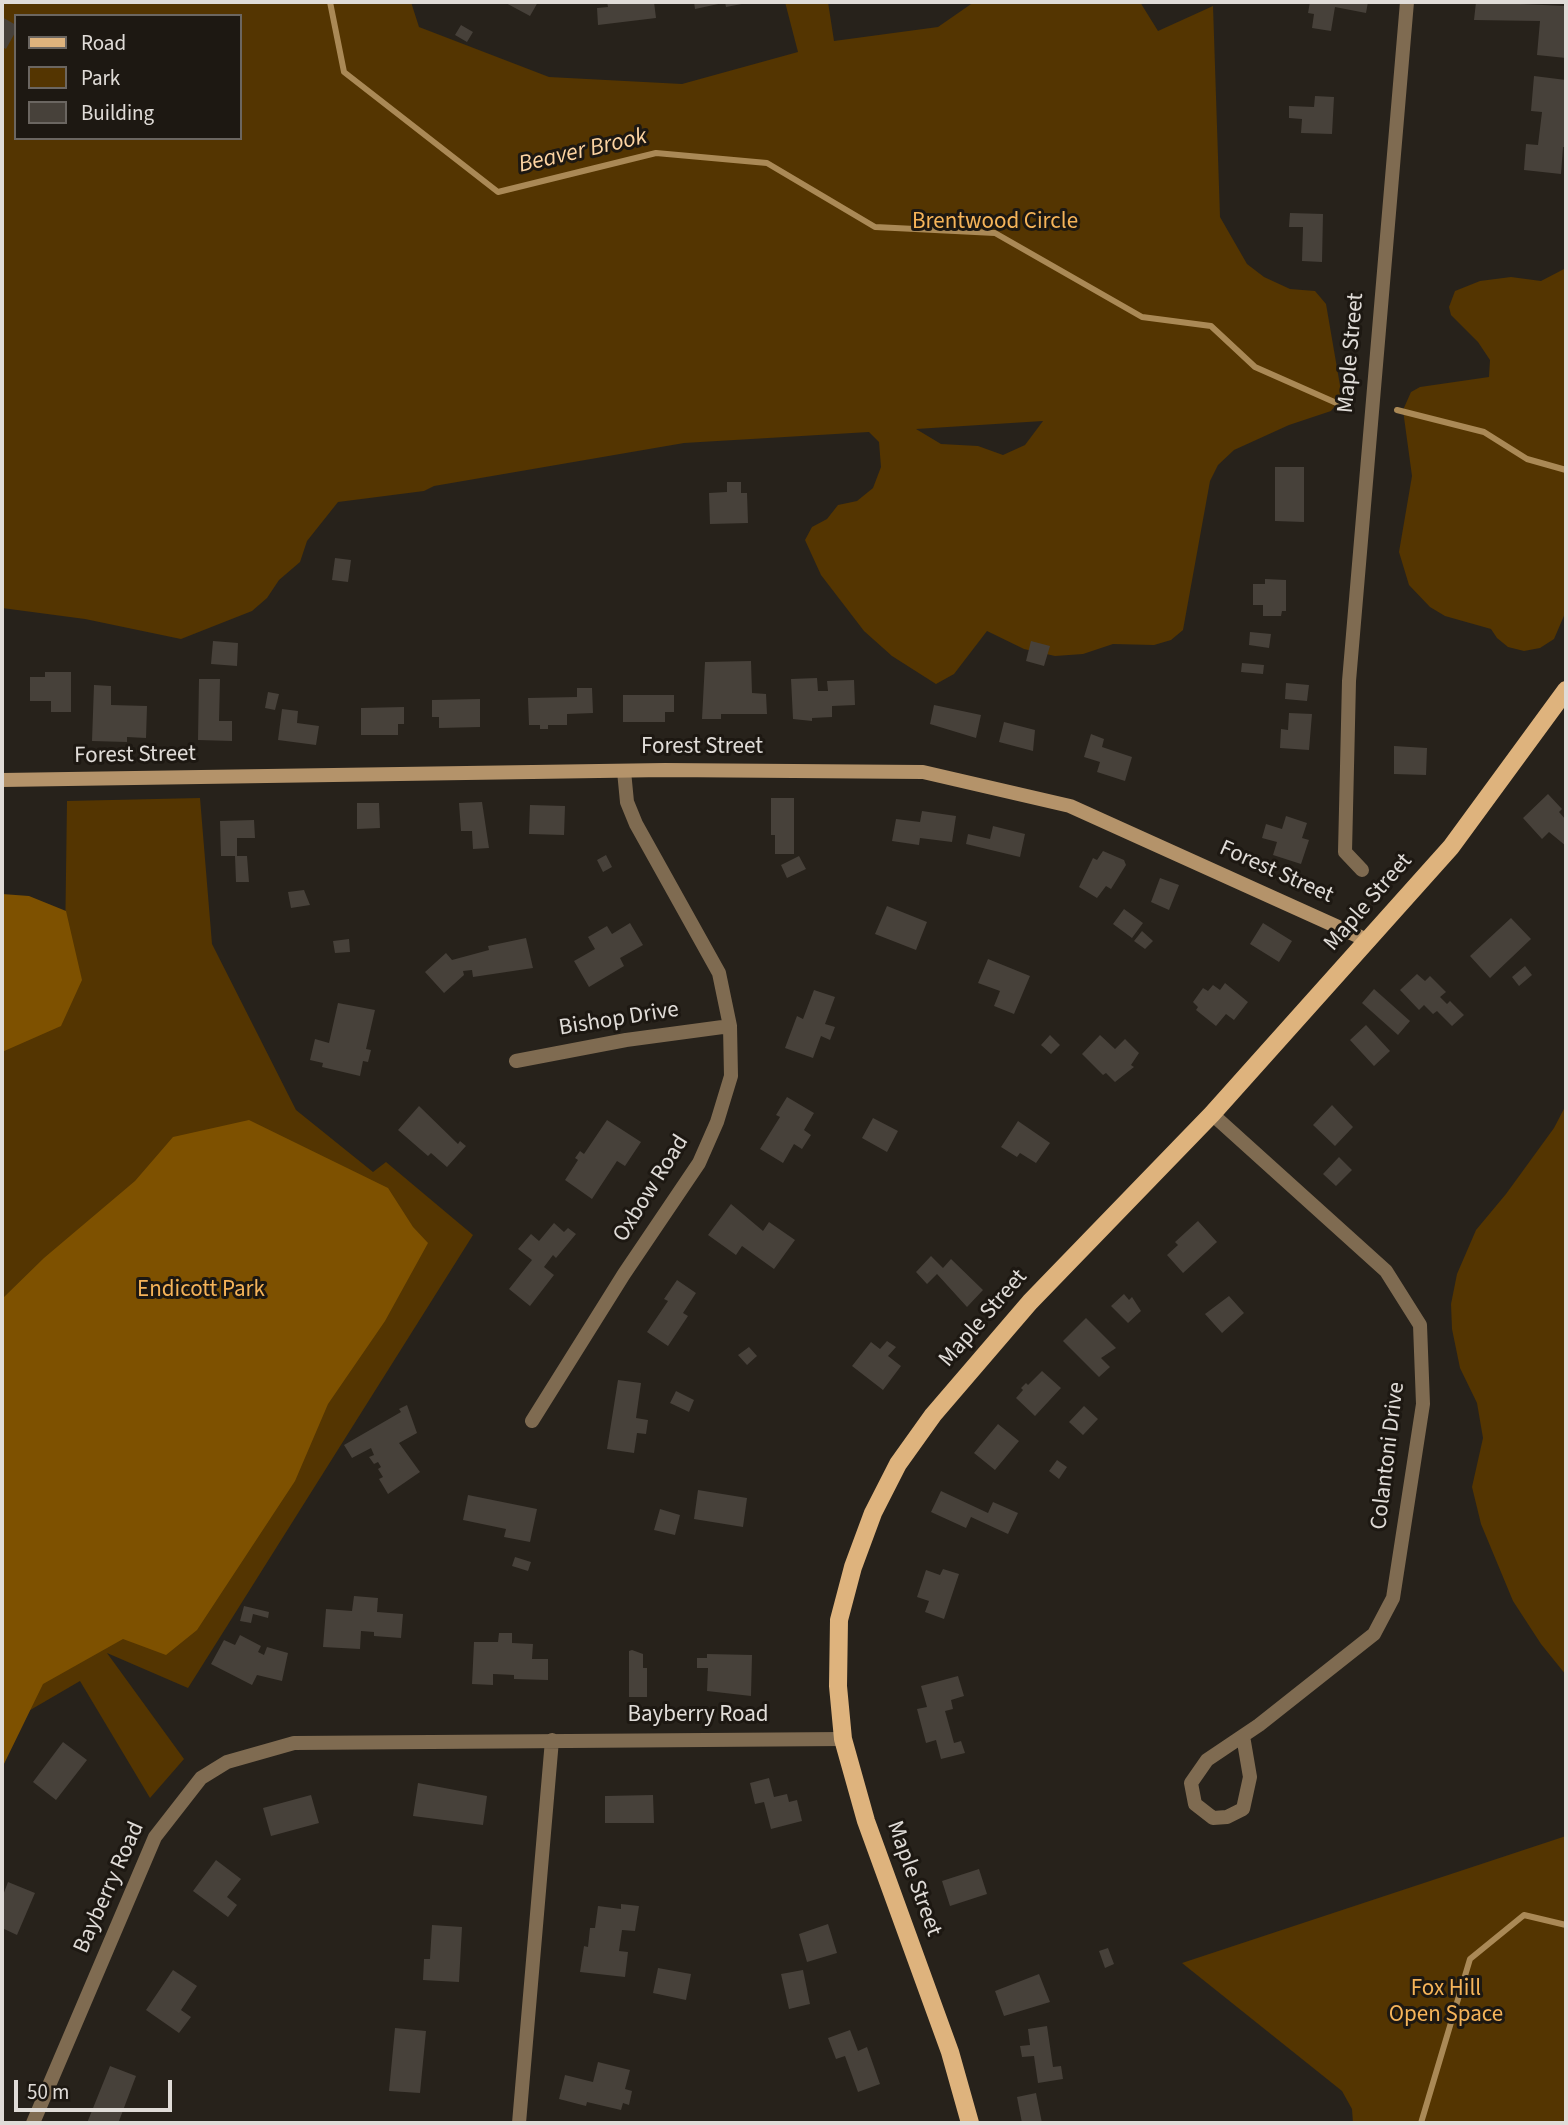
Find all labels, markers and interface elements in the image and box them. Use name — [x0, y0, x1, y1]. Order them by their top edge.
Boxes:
legend — [14, 14, 242, 140]
text: Road — [81, 28, 126, 58]
text: Park — [81, 63, 120, 93]
text: Building — [81, 98, 154, 128]
water label: Beaver Brook — [516, 123, 650, 181]
park label: Brentwood Circle — [912, 209, 1078, 237]
street label: Maple Street — [1333, 292, 1371, 414]
street label: Forest Street — [641, 734, 763, 762]
street label: Forest Street — [74, 741, 196, 771]
street label: Forest Street — [1215, 836, 1337, 910]
street label: Maple Street — [1319, 848, 1419, 958]
street label: Bishop Drive — [557, 997, 681, 1043]
street label: Oxbow Road — [608, 1130, 696, 1248]
street label: Maple Street — [934, 1264, 1034, 1374]
park label: Endicott Park — [137, 1277, 265, 1305]
street label: Colantoni Drive — [1366, 1381, 1412, 1531]
street label: Bayberry Road — [627, 1702, 769, 1730]
street label: Bayberry Road — [69, 1818, 151, 1958]
street label: Maple Street — [879, 1818, 947, 1940]
park label: Fox Hill Open Space — [1389, 1976, 1503, 2030]
scale bar — [18, 2066, 175, 2110]
text: 50 m — [27, 2077, 69, 2107]

